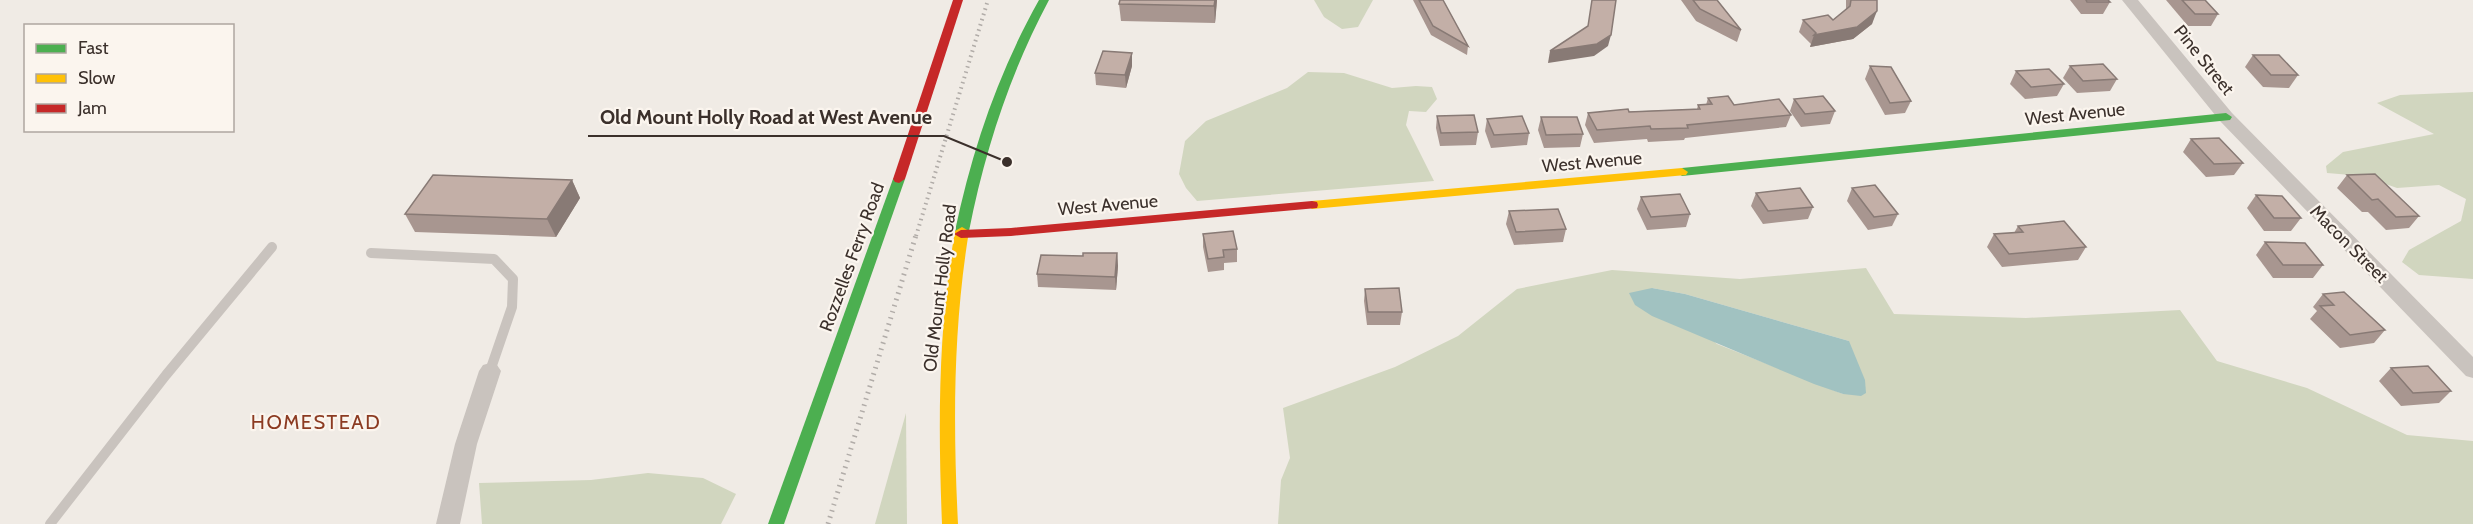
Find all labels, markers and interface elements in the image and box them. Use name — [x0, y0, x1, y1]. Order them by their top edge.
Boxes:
street label: Pine Street — [2169, 21, 2239, 99]
legend — [24, 24, 234, 132]
text: Fast — [78, 37, 109, 59]
text: Slow — [78, 67, 115, 89]
text: Jam — [77, 97, 107, 119]
callout: Old Mount Holly Road at West Avenue — [588, 98, 944, 136]
street label: West Avenue — [2024, 98, 2126, 130]
text: Old Mount Holly Road at West Avenue — [600, 105, 932, 129]
street label: West Avenue — [1541, 147, 1643, 177]
street label: Rozzelles Ferry Road — [815, 180, 889, 334]
street label: West Avenue — [1057, 190, 1159, 220]
street label: Macon Street — [2305, 200, 2393, 288]
street label: Old Mount Holly Road — [919, 203, 961, 373]
district label: HOMESTEAD — [251, 410, 381, 434]

